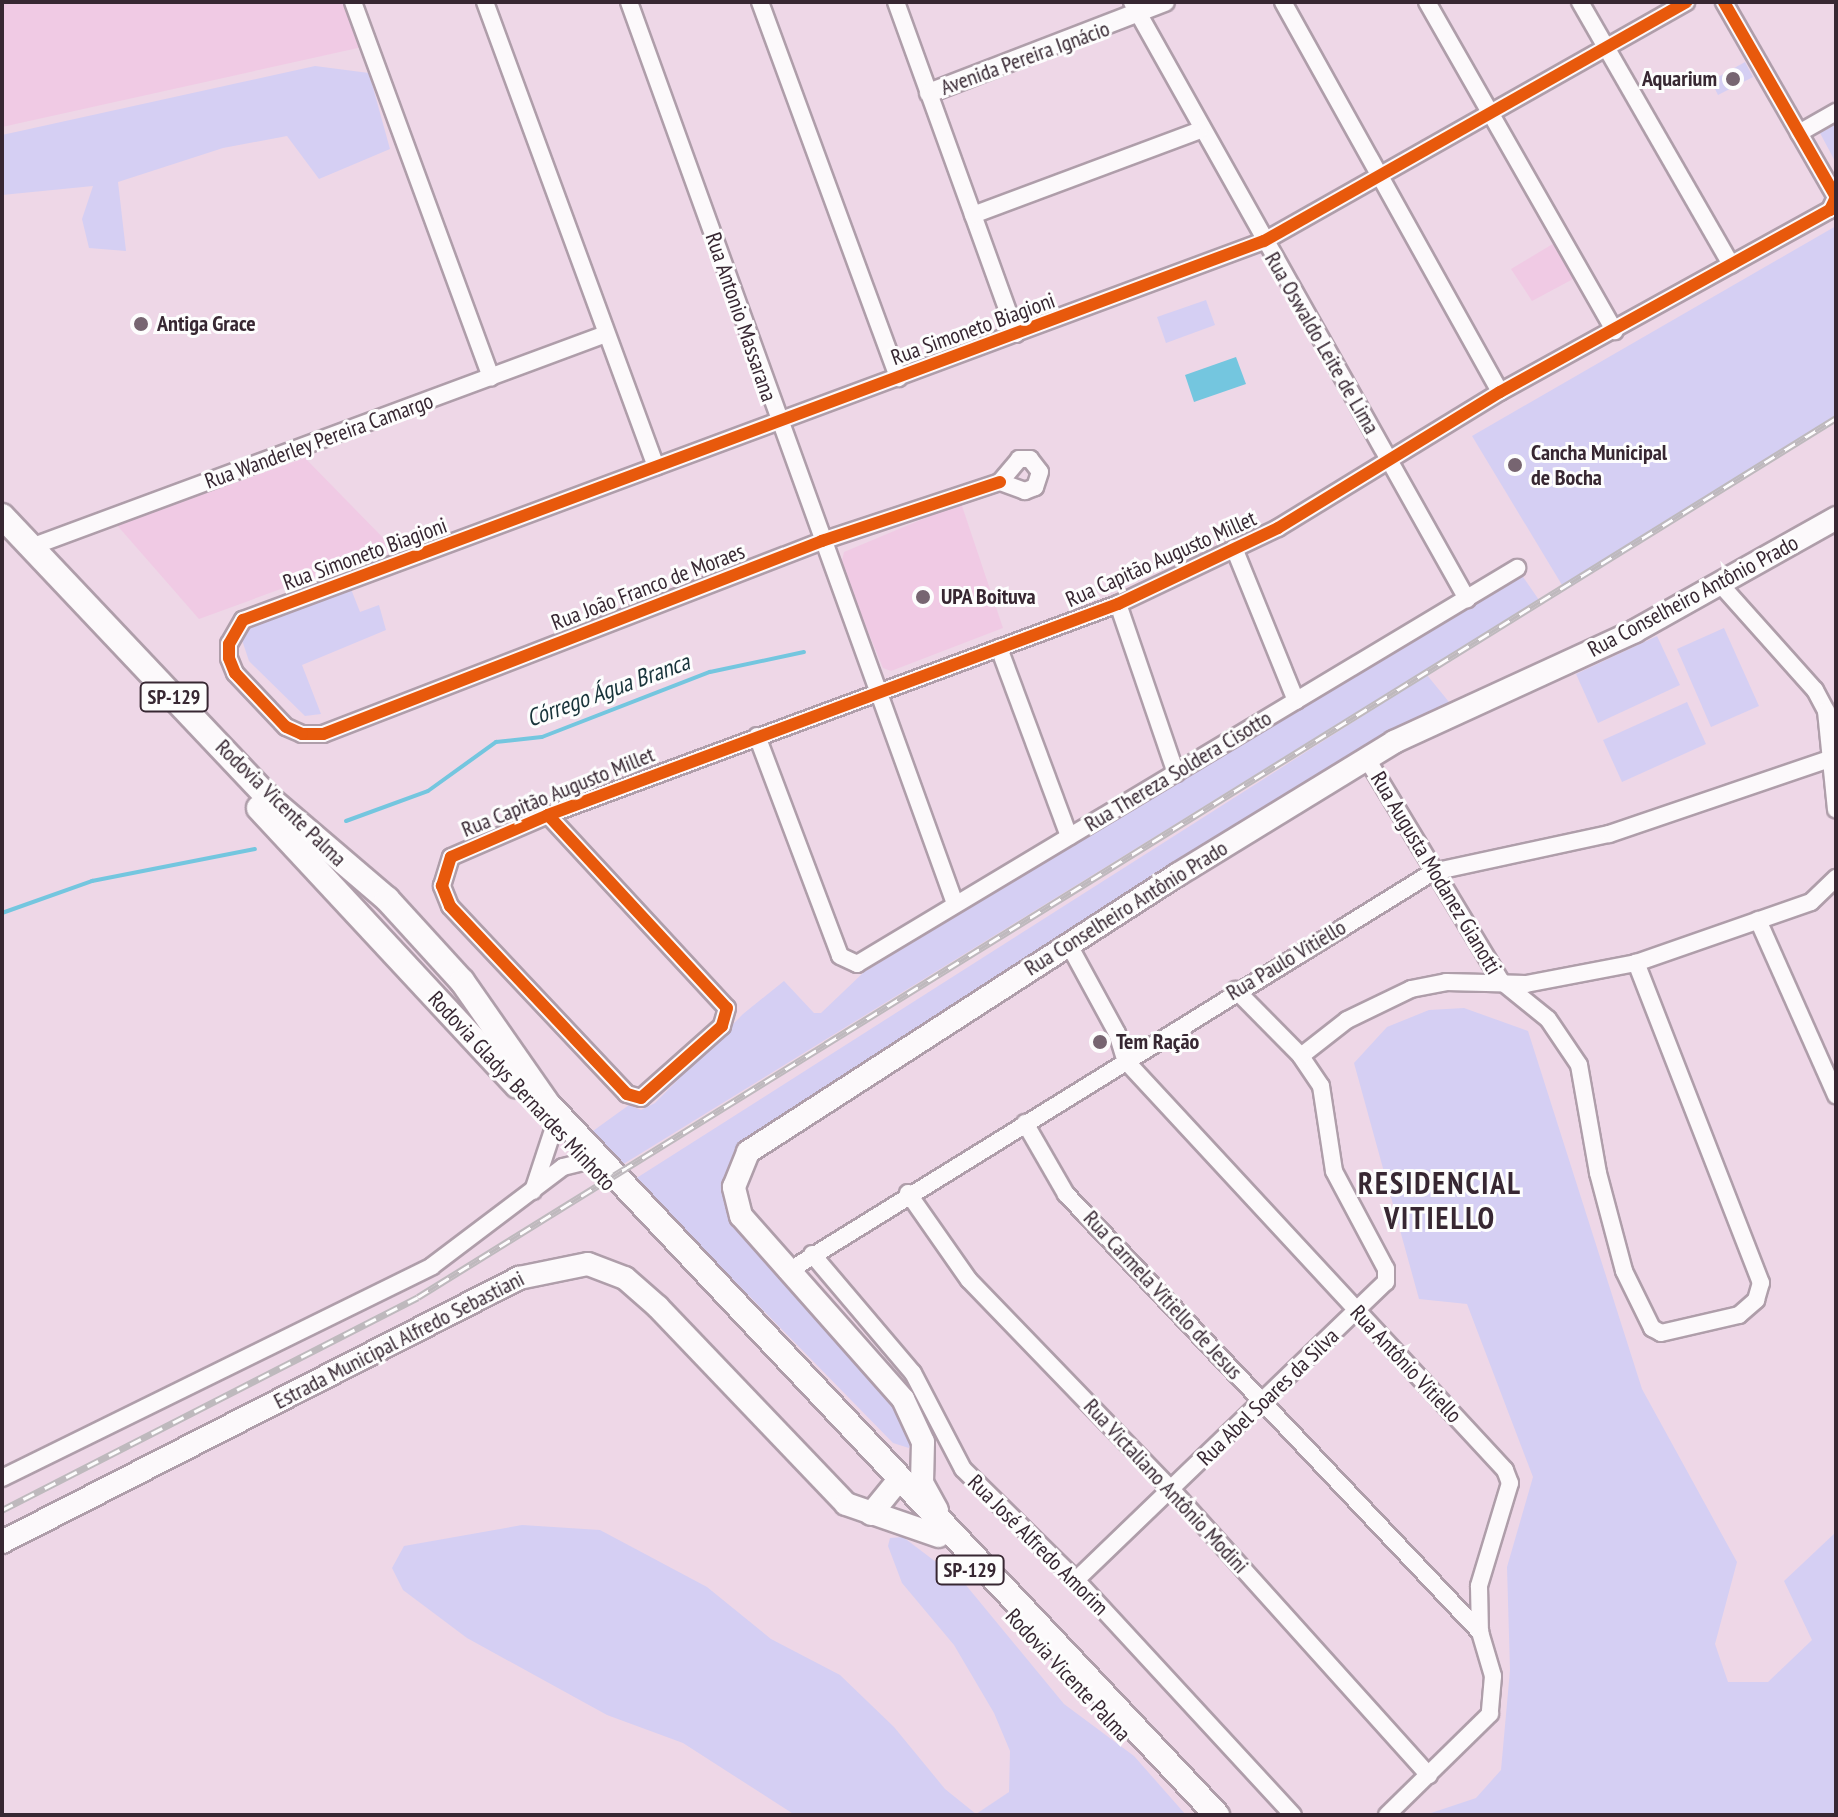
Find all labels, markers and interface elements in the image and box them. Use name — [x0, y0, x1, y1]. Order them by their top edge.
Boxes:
street label: Avenida Pereira Ignácio — [937, 15, 1113, 101]
place label: Aquarium — [1642, 66, 1717, 92]
marker: Aquarium — [1724, 70, 1742, 88]
street label: Rua Antonio Massarana — [700, 229, 782, 405]
street label: Rua Oswaldo Leite de Lima — [1259, 247, 1385, 439]
street label: Rua Simoneto Biagioni — [887, 287, 1059, 371]
place label: Antiga Grace — [157, 311, 256, 337]
marker: Antiga Grace — [132, 315, 150, 333]
street label: Rua Wanderley Pereira Camargo — [201, 387, 437, 495]
place label: Cancha Municipal de Bocha — [1531, 439, 1667, 490]
marker: Cancha Municipal de Bocha — [1506, 456, 1524, 474]
street label: Rua Capitão Augusto Millet — [1061, 505, 1261, 613]
street label: Rua Simoneto Biagioni — [279, 512, 451, 596]
street label: Rua Conselheiro Antônio Prado — [1583, 529, 1803, 663]
street label: Rua João Franco de Moraes — [548, 538, 748, 636]
place label: UPA Boituva — [941, 584, 1037, 610]
marker: UPA Boituva — [912, 586, 934, 608]
water label: Córrego Água Branca — [522, 647, 694, 733]
road number: SP-129 — [138, 681, 210, 713]
street label: Rua Thereza Soldera Cisotto — [1080, 705, 1276, 837]
street label: Rodovia Vicente Palma — [210, 734, 352, 872]
street label: Rua Capitão Augusto Millet — [457, 741, 659, 843]
street label: Rua Augusta Modanez Gianotti — [1365, 766, 1507, 980]
street label: Rua Conselheiro Antônio Prado — [1019, 835, 1233, 981]
street label: Rua Paulo Vitiello — [1221, 914, 1351, 1006]
street label: Rodovia Gladys Bernardes Minhoto — [423, 986, 621, 1196]
place label: Tem Ração — [1116, 1029, 1199, 1055]
marker: Tem Ração — [1091, 1033, 1109, 1051]
district label: RESIDENCIAL VITIELLO — [1358, 1165, 1522, 1236]
street label: Rua Carmela Vitiello de Jesus — [1078, 1205, 1248, 1385]
street label: Estrada Municipal Alfredo Sebastiani — [269, 1265, 529, 1415]
street label: Rua Antônio Vitiello — [1344, 1299, 1468, 1429]
street label: Rua Abel Soares da Silva — [1192, 1323, 1344, 1471]
street label: Rua Victaliano Antônio Modini — [1078, 1393, 1254, 1579]
street label: Rua José Alfredo Amorim — [962, 1469, 1114, 1621]
road number: SP-129 — [934, 1554, 1006, 1586]
street label: Rodovia Vicente Palma — [1000, 1603, 1136, 1747]

